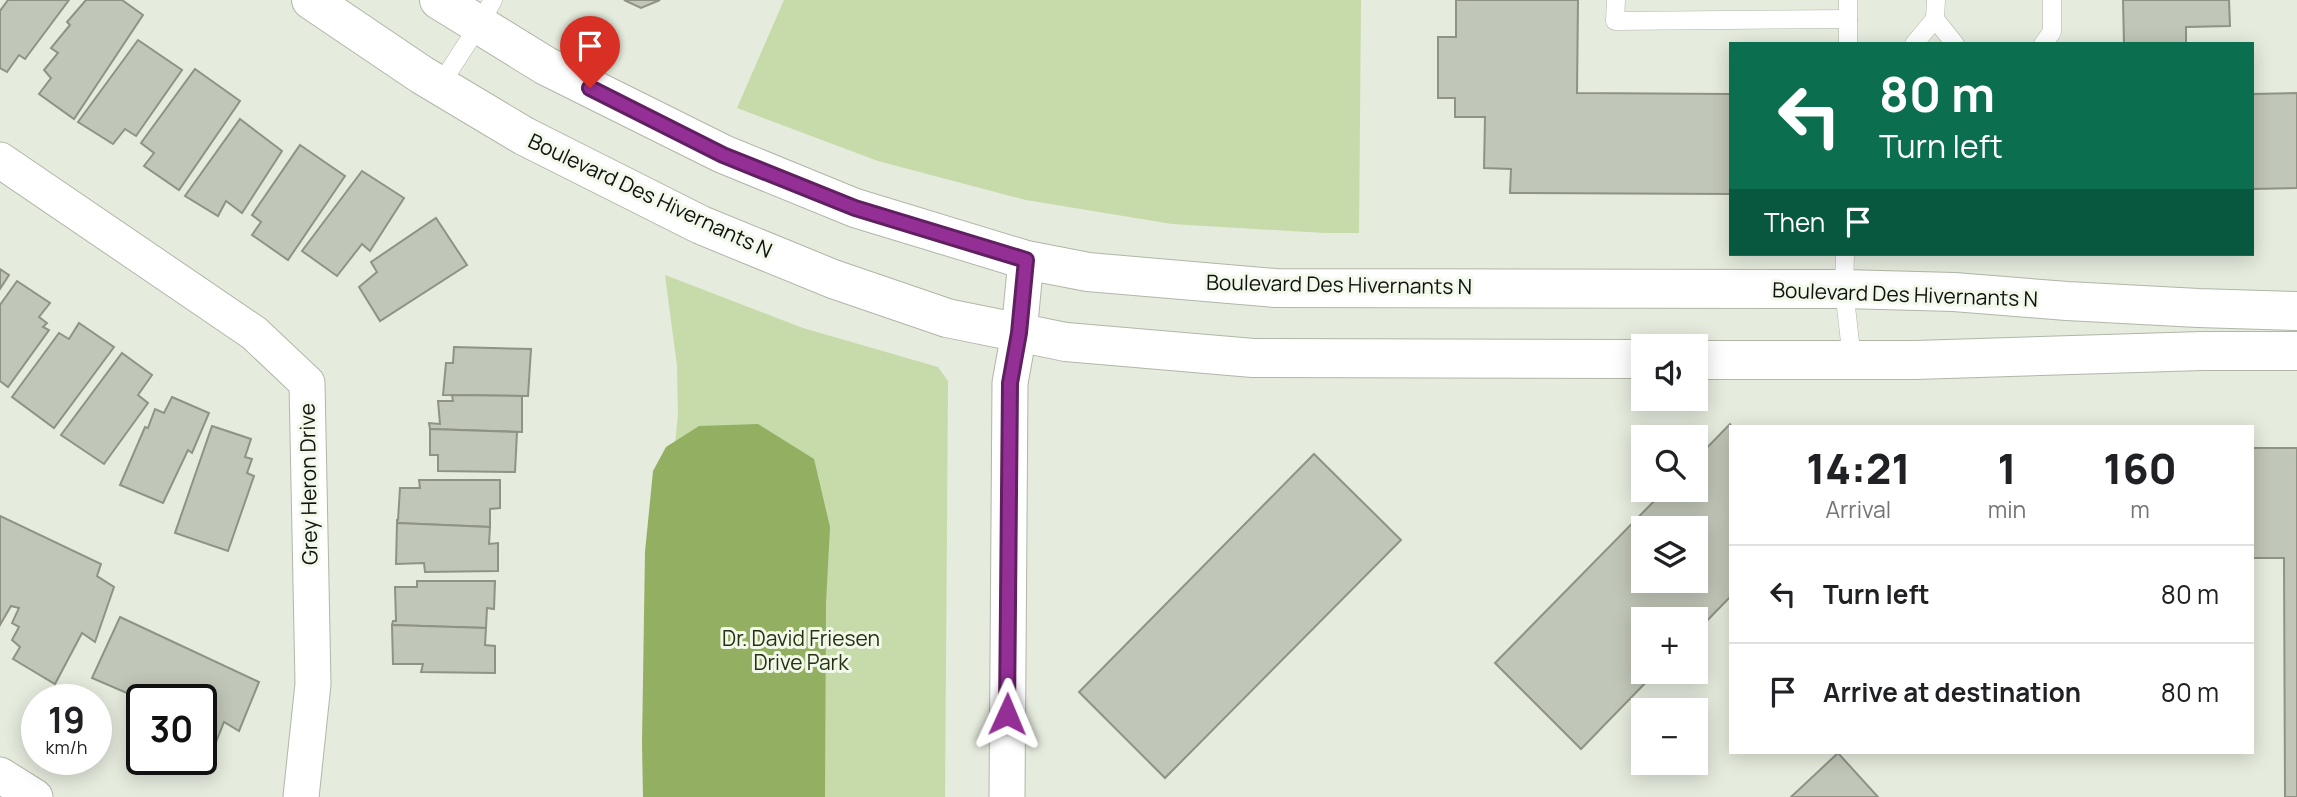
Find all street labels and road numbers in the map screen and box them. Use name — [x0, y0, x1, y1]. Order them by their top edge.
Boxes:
street label: Boulevard Des Hivernants N — [524, 126, 777, 264]
street label: Boulevard Des Hivernants N — [1206, 268, 1472, 300]
street label: Boulevard Des Hivernants N — [1772, 275, 2038, 313]
street label: Grey Heron Drive — [293, 403, 323, 565]

